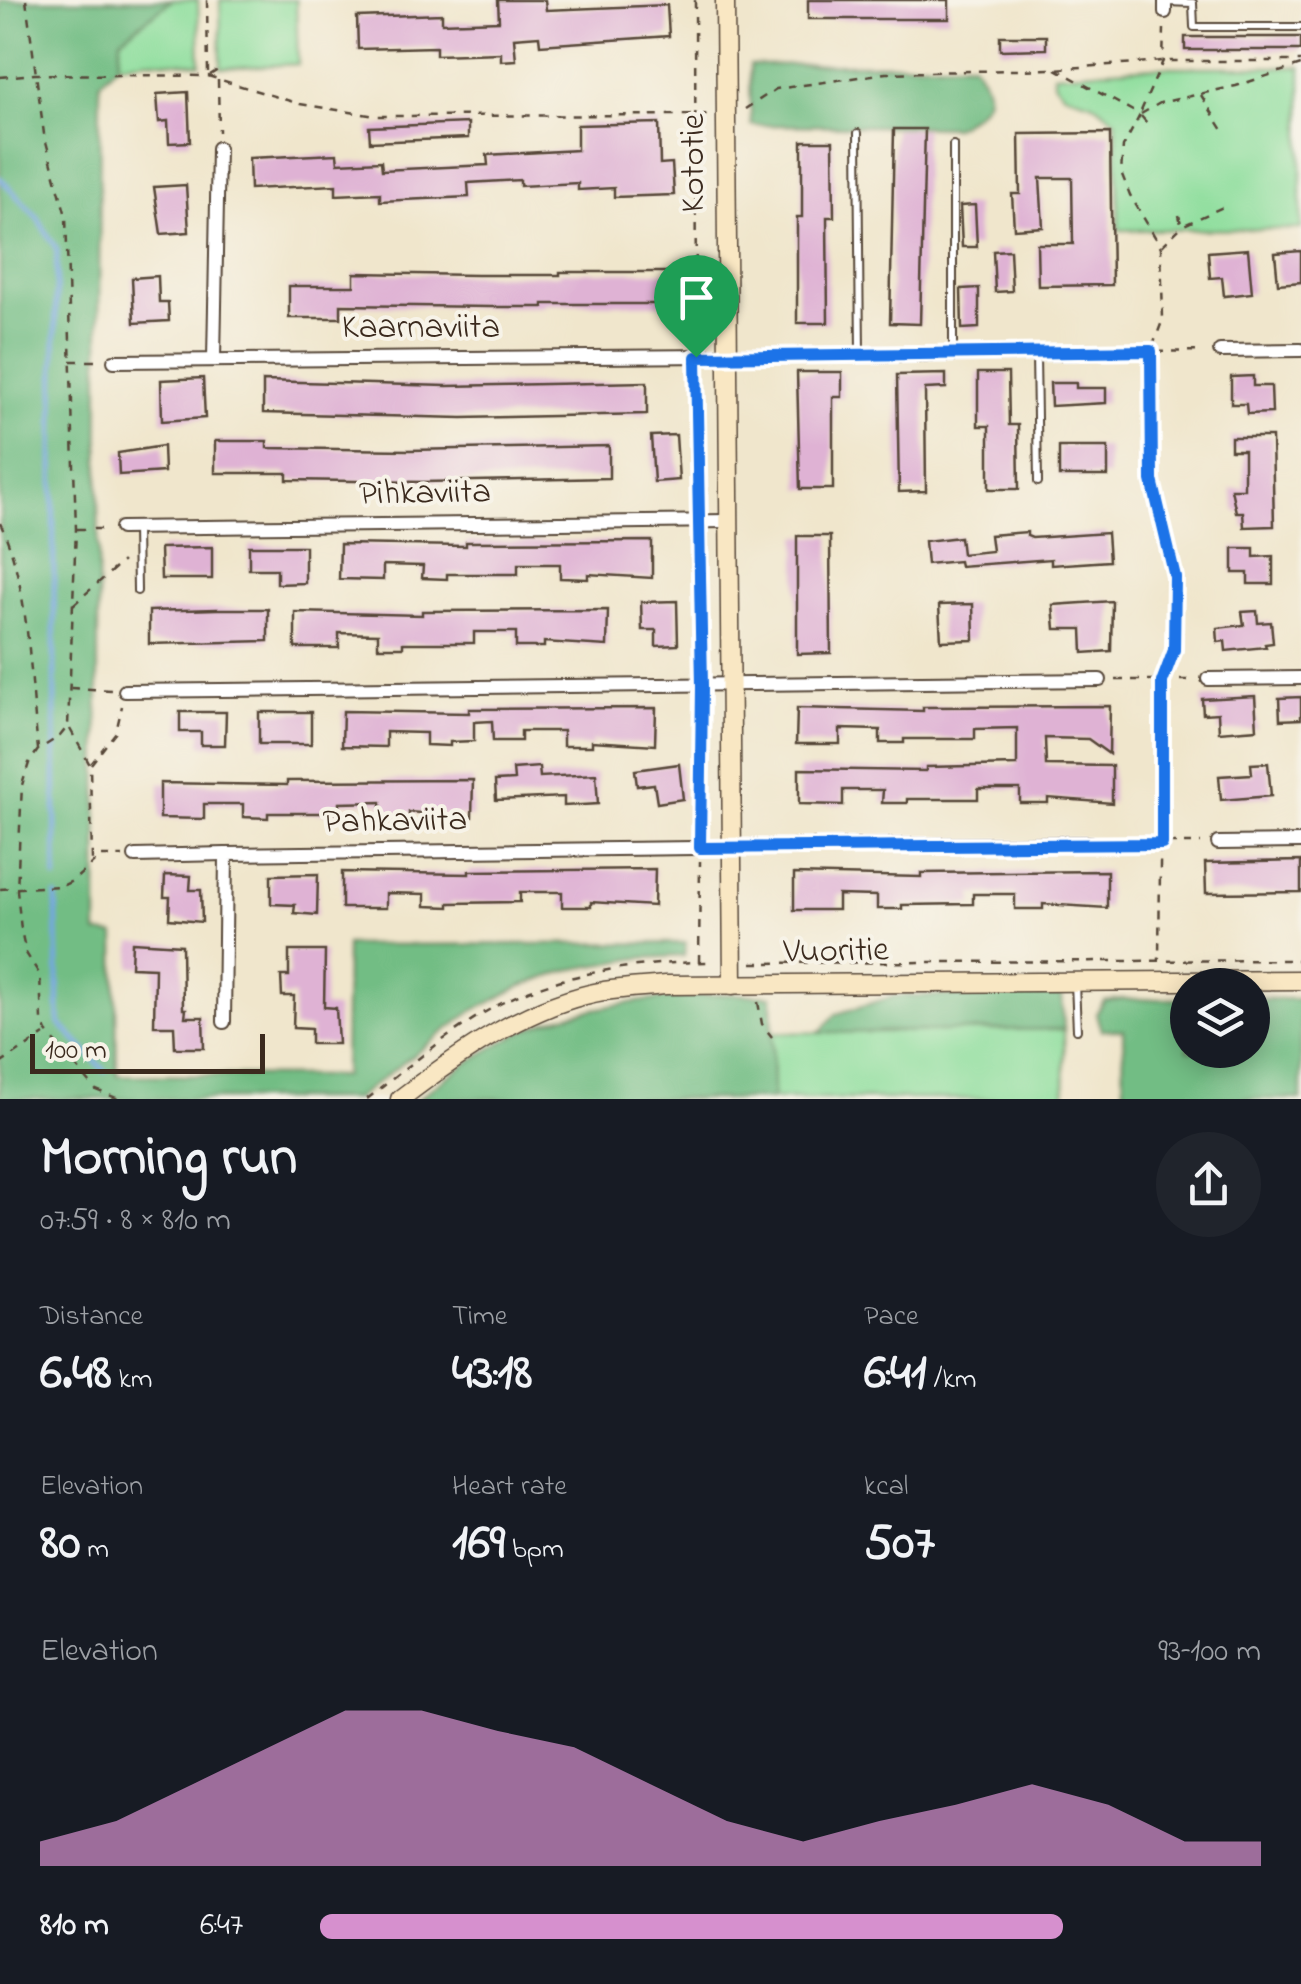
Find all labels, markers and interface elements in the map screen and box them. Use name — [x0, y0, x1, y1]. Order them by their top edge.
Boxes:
street label: Kototie — [669, 113, 720, 212]
pin — [654, 255, 739, 358]
icon: arrive — [669, 270, 724, 325]
street label: Kaarnaviita — [342, 303, 500, 354]
street label: Pihkaviita — [359, 467, 491, 521]
street label: Pahkaviita — [322, 795, 468, 849]
street label: Vuoritie — [782, 926, 889, 978]
map controls — [1170, 968, 1270, 1068]
button: layers — [1170, 968, 1270, 1068]
scale bar — [30, 1029, 265, 1074]
text: 100 m — [45, 1031, 107, 1072]
text: Morning run — [40, 1120, 297, 1200]
button: share — [1156, 1132, 1261, 1237]
text: 07:59 · 8 × 810 m — [40, 1198, 231, 1245]
text: Distance — [40, 1297, 143, 1338]
text: Time — [452, 1297, 507, 1338]
text: Pace — [864, 1297, 919, 1338]
text: 6.48 — [40, 1338, 112, 1411]
text: 43:18 — [452, 1338, 532, 1411]
text: 6:41 — [864, 1338, 927, 1411]
text: km — [112, 1360, 153, 1401]
text: /km — [927, 1360, 976, 1401]
text: Elevation — [40, 1467, 143, 1508]
text: Heart rate — [452, 1467, 567, 1508]
text: kcal — [864, 1467, 909, 1508]
text: 80 — [40, 1508, 80, 1581]
text: 169 — [452, 1508, 505, 1581]
text: 507 — [864, 1508, 935, 1581]
text: m — [80, 1530, 109, 1571]
text: bpm — [505, 1530, 564, 1571]
text: Elevation — [40, 1629, 158, 1676]
text: 93–100 m — [1158, 1629, 1261, 1676]
text: 810 m — [40, 1903, 109, 1950]
text: 6:47 — [200, 1903, 243, 1950]

